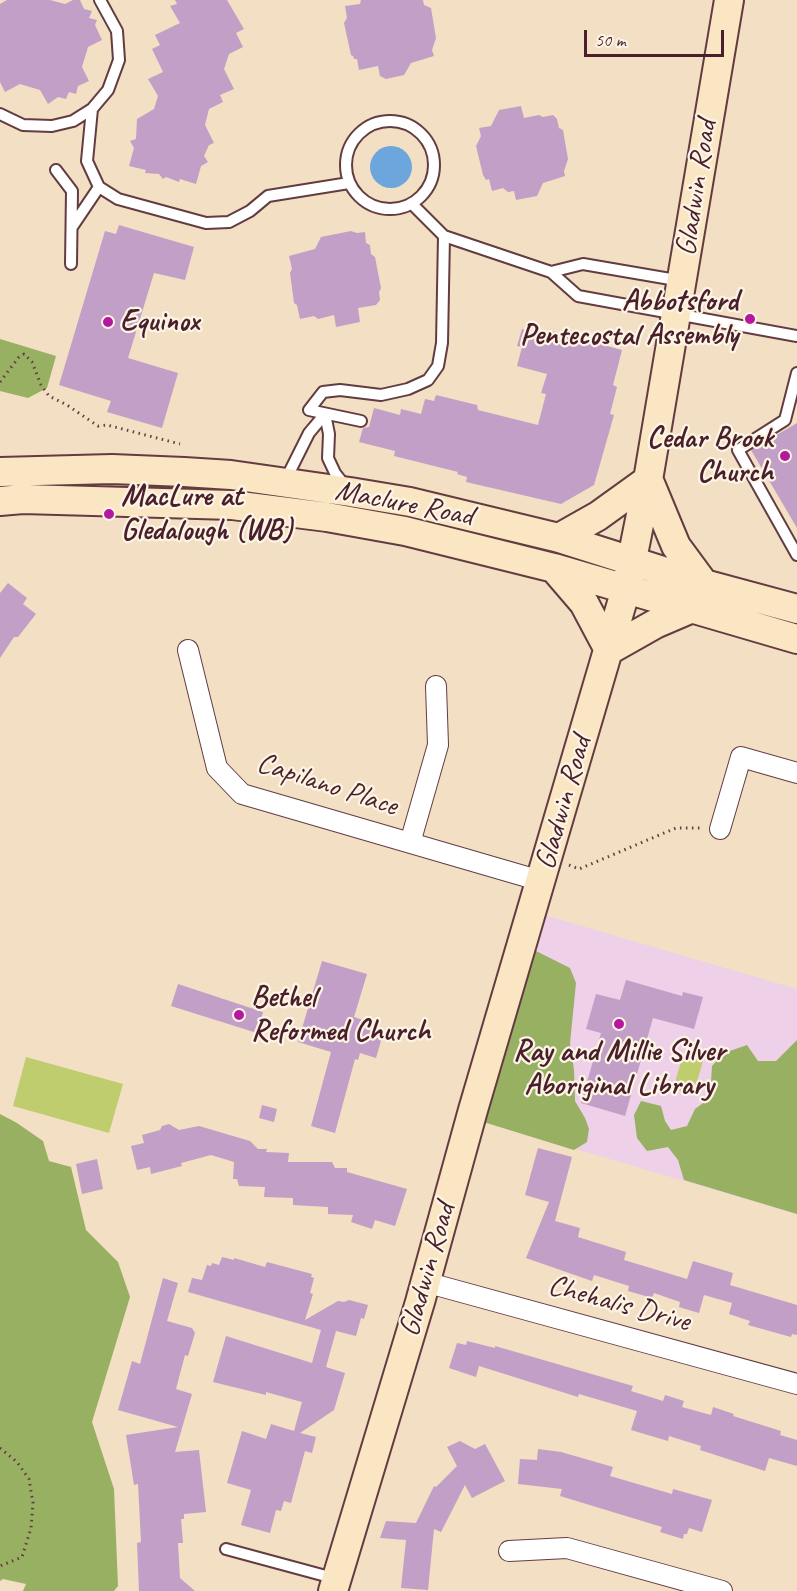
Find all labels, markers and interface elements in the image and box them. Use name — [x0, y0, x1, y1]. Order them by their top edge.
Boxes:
scale bar — [587, 18, 726, 56]
text: 50 m — [595, 29, 626, 51]
street label: Gladwin Road — [669, 118, 725, 258]
place label: Abbotsford Pentecostal Assembly — [520, 284, 738, 354]
place label: Equinox — [120, 304, 199, 340]
marker: Abbotsford Pentecostal Assembly — [743, 312, 757, 326]
marker: Equinox — [101, 315, 115, 329]
place label: Cedar Brook Church — [647, 421, 773, 492]
marker: Cedar Brook Church — [778, 449, 792, 463]
street label: Maclure Road — [332, 473, 476, 535]
place label: MacLure at Gledalough (WB) — [121, 479, 292, 550]
marker: MacLure at Gledalough (WB) — [102, 507, 116, 521]
street label: Gladwin Road — [528, 732, 600, 874]
street label: Capilano Place — [252, 745, 402, 825]
place label: Bethel Reformed Church — [251, 980, 430, 1050]
marker: Bethel Reformed Church — [232, 1008, 246, 1022]
marker: Ray and Millie Silver Aboriginal Library — [612, 1017, 626, 1031]
place label: Ray and Millie Silver Aboriginal Library — [513, 1034, 725, 1104]
street label: Gladwin Road — [392, 1199, 464, 1341]
street label: Chehalis Drive — [544, 1268, 694, 1340]

